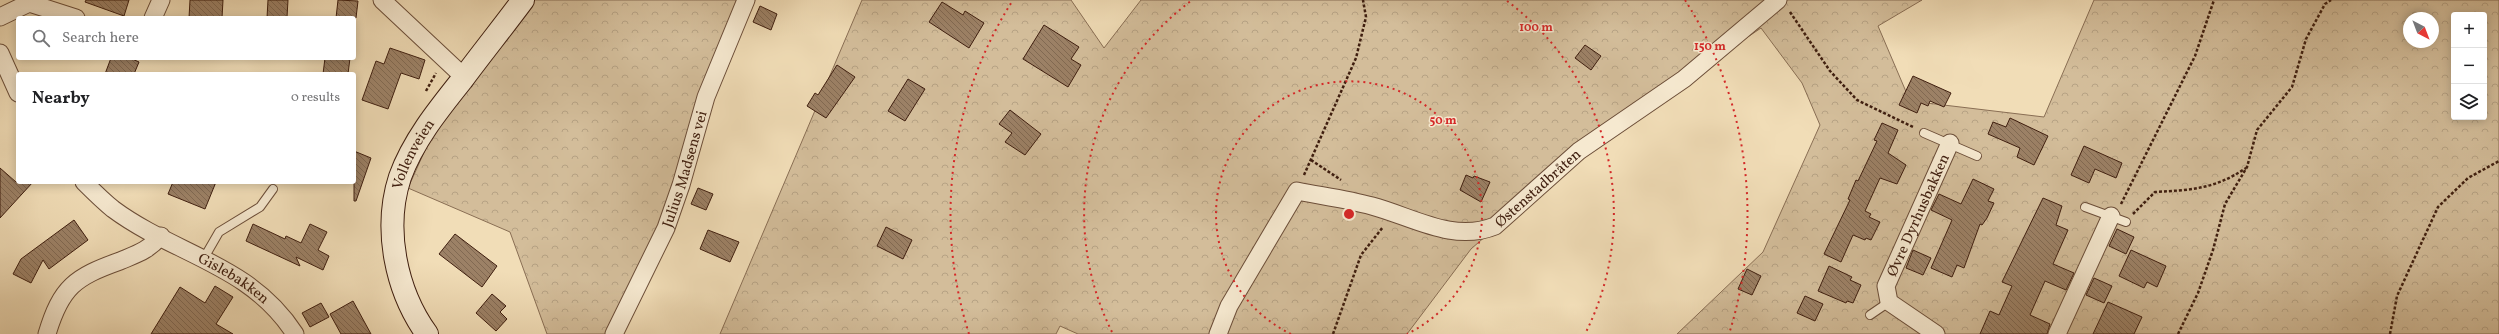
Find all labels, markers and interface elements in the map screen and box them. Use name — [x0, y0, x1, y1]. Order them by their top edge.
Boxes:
north arrow — [2403, 12, 2439, 48]
map controls — [2451, 12, 2487, 120]
button: + — [2451, 12, 2487, 48]
search box — [16, 16, 356, 60]
text: 100 m — [1519, 20, 1553, 36]
icon: search — [30, 27, 52, 49]
text: Search here — [62, 28, 139, 49]
text: 150 m — [1694, 39, 1726, 55]
button: − — [2451, 48, 2487, 84]
button: layers — [2451, 84, 2487, 120]
text: Nearby — [32, 87, 90, 110]
text: 0 results — [291, 89, 340, 107]
street label: Julius Madsens vei — [658, 108, 714, 231]
text: 50 m — [1429, 113, 1457, 129]
street label: Vollenveien — [388, 115, 441, 192]
street label: Østenstadbråten — [1491, 145, 1586, 233]
street label: Øvre Dyrhusbakken — [1883, 151, 1956, 280]
centre of rings — [1342, 207, 1356, 221]
street label: Gislebakken — [194, 249, 273, 310]

